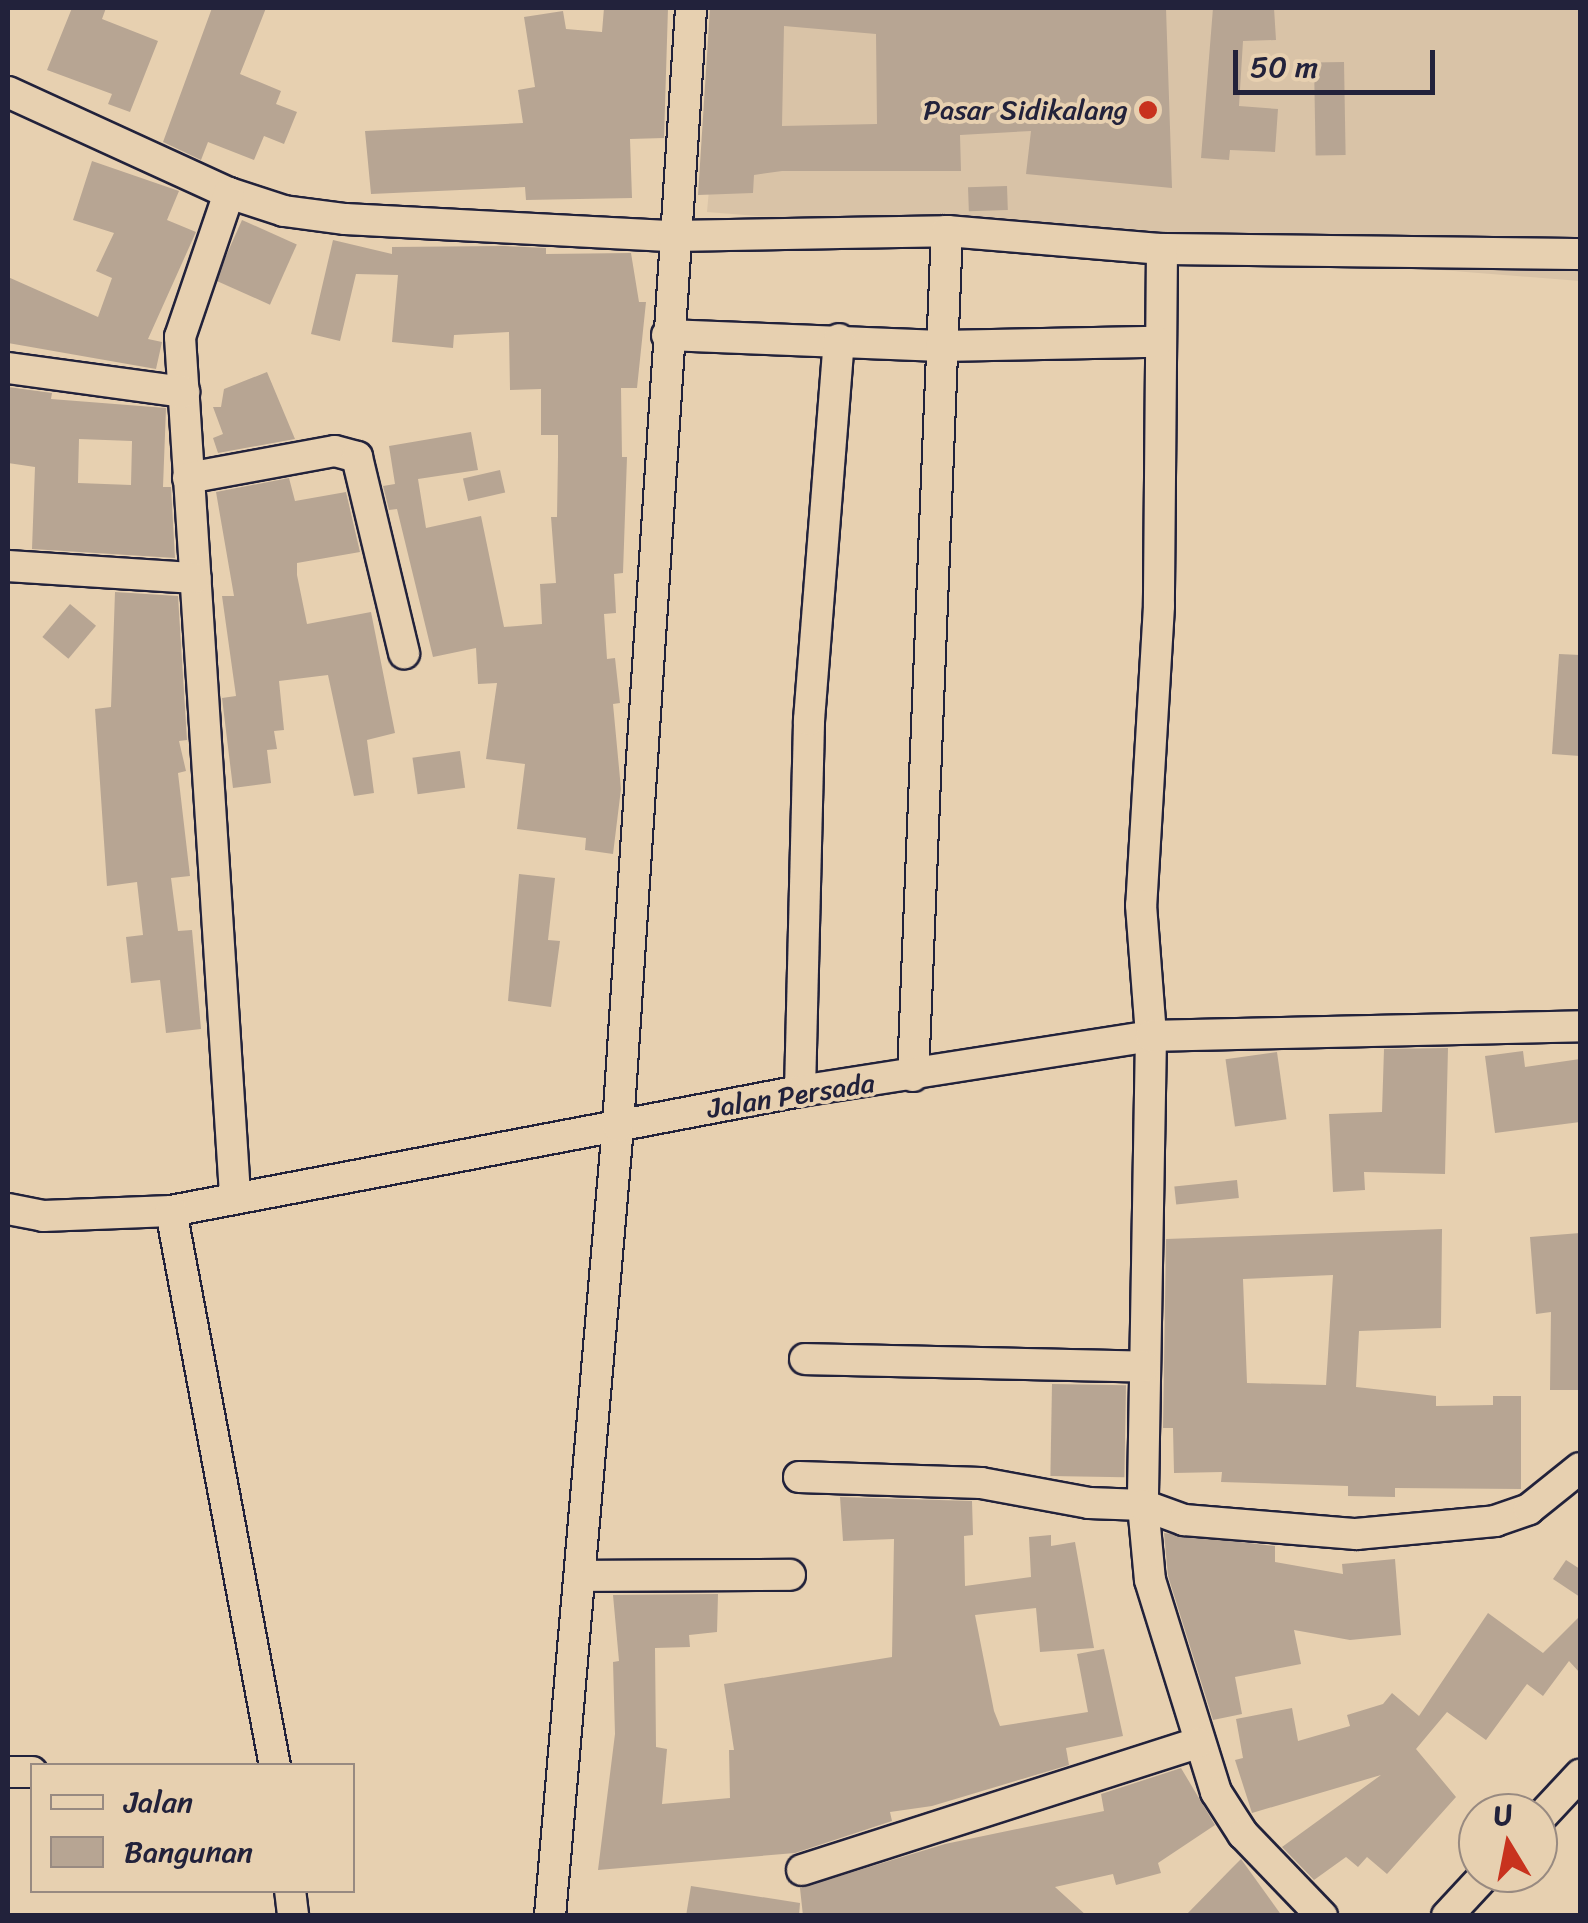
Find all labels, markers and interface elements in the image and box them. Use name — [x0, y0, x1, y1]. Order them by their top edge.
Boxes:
scale bar — [1238, 30, 1440, 92]
text: 50 m — [1250, 40, 1318, 94]
place label: Pasar Sidikalang — [923, 93, 1128, 127]
marker: Pasar Sidikalang — [1137, 99, 1159, 121]
street label: Jalan Persada — [704, 1066, 878, 1126]
legend — [30, 1763, 355, 1893]
text: Jalan — [124, 1775, 193, 1829]
text: U — [1490, 1789, 1516, 1841]
north arrow — [1458, 1793, 1558, 1893]
text: Bangunan — [124, 1825, 253, 1879]

